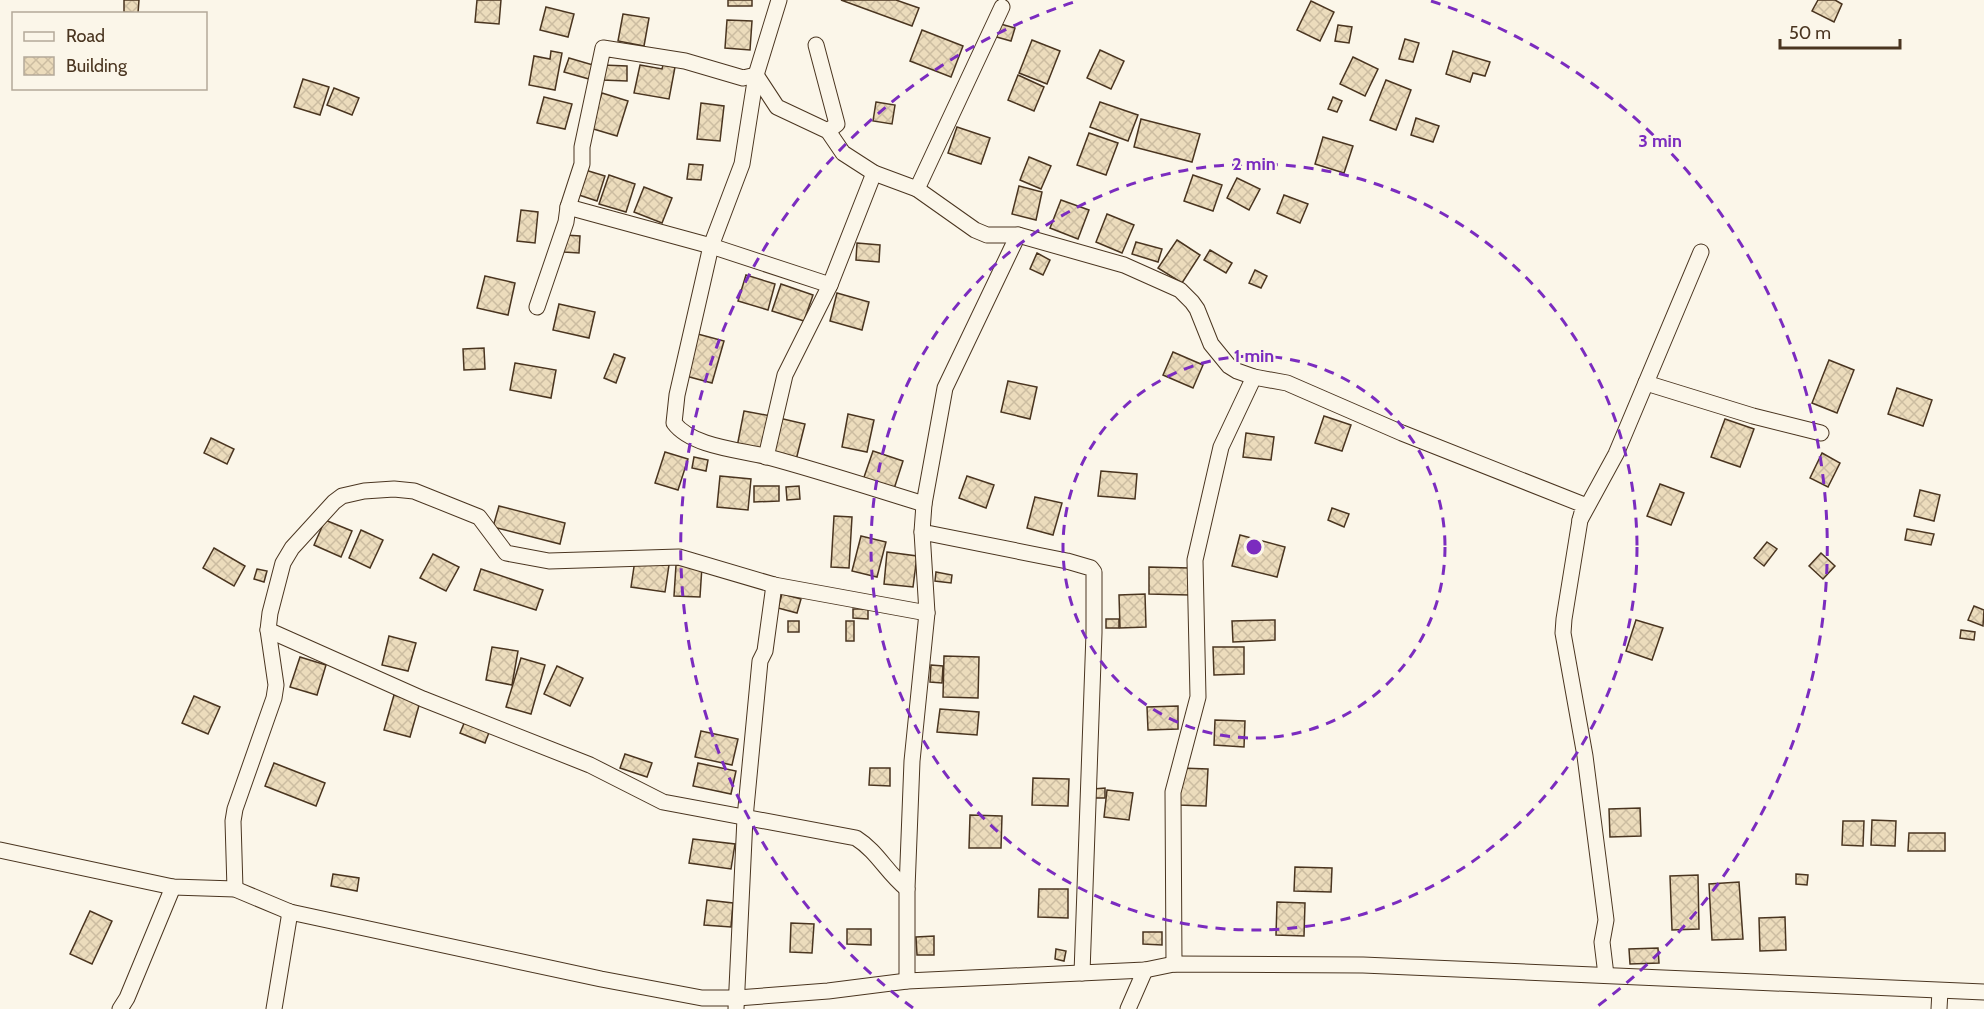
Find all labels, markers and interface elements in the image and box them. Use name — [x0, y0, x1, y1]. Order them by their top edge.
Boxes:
legend — [12, 12, 207, 90]
scale bar — [1780, 12, 1900, 50]
text: 50 m — [1789, 22, 1831, 44]
text: Road — [66, 25, 105, 47]
text: Building — [66, 55, 128, 77]
text: 3 min — [1638, 130, 1682, 152]
text: 2 min — [1232, 153, 1276, 175]
text: 1 min — [1234, 345, 1274, 367]
centre of rings — [1244, 537, 1264, 557]

